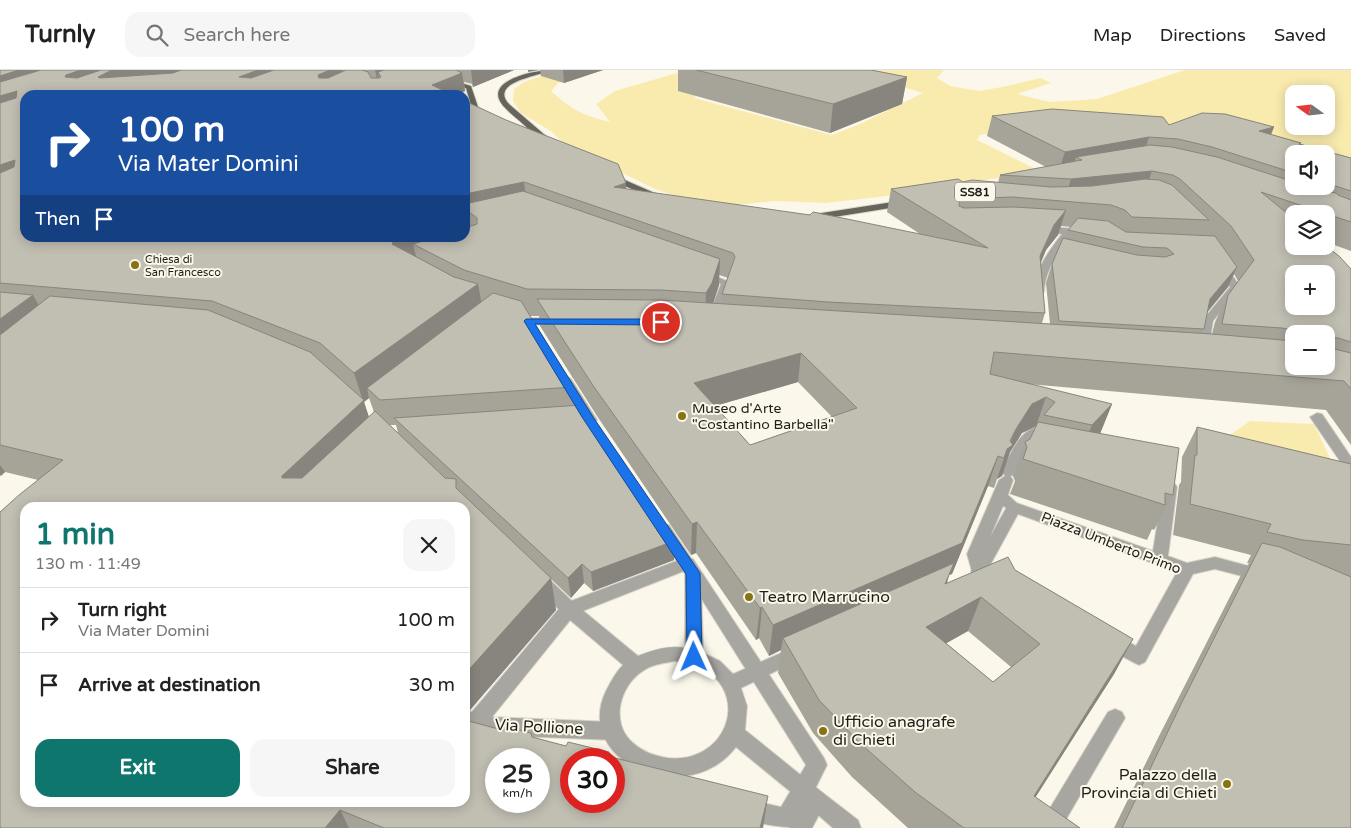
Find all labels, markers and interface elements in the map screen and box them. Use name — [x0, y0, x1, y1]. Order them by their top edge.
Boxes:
search box — [125, 12, 475, 57]
text: Turnly — [25, 20, 95, 49]
icon: search — [143, 21, 171, 49]
text: Search here — [183, 24, 290, 46]
text: Map — [1093, 24, 1132, 46]
text: Directions — [1160, 24, 1246, 46]
text: Saved — [1274, 24, 1326, 46]
north arrow — [1285, 85, 1335, 135]
map controls — [1285, 85, 1335, 375]
text: 100 m — [118, 109, 225, 151]
icon: right — [35, 110, 100, 175]
button: sound — [1285, 145, 1335, 195]
text: Via Mater Domini — [118, 151, 299, 177]
road number: SS81 — [955, 182, 995, 202]
icon: arrive — [90, 205, 118, 233]
button: layers — [1285, 205, 1335, 255]
text: Then — [35, 208, 80, 230]
place label: Chiesa di San Francesco — [145, 253, 221, 279]
marker: Chiesa di San Francesco — [129, 259, 141, 271]
button: + — [1285, 265, 1335, 315]
pin — [640, 301, 682, 343]
icon: arrive — [647, 308, 675, 336]
button: − — [1285, 325, 1335, 375]
place label: Museo d'Arte "Costantino Barbella" — [692, 400, 834, 433]
marker: Museo d'Arte "Costantino Barbella" — [676, 410, 688, 422]
street label: Piazza Umberto Primo — [1039, 508, 1183, 578]
text: 1 min — [35, 516, 115, 553]
button: close — [403, 519, 455, 571]
text: 130 m · 11:49 — [35, 554, 141, 574]
place label: Teatro Marrucino — [759, 587, 890, 607]
marker: Teatro Marrucino — [743, 591, 755, 603]
text: Turn right — [78, 599, 166, 621]
icon: right — [35, 606, 63, 634]
text: 100 m — [397, 609, 455, 631]
text: Via Mater Domini — [78, 621, 210, 641]
position arrow — [667, 630, 719, 682]
icon: arrive — [35, 671, 63, 699]
text: Arrive at destination — [78, 674, 261, 696]
text: 30 m — [409, 674, 455, 696]
place label: Ufficio anagrafe di Chieti — [833, 712, 955, 750]
street label: Via Pollione — [494, 715, 584, 739]
marker: Ufficio anagrafe di Chieti — [817, 725, 829, 737]
button: Exit — [35, 739, 240, 797]
button: Share — [250, 739, 455, 797]
speed limit sign: 30 — [560, 748, 625, 813]
text: 25 — [502, 759, 533, 789]
place label: Palazzo della Provincia di Chieti — [1081, 765, 1217, 803]
marker: Palazzo della Provincia di Chieti — [1221, 778, 1233, 790]
text: km/h — [502, 786, 533, 800]

